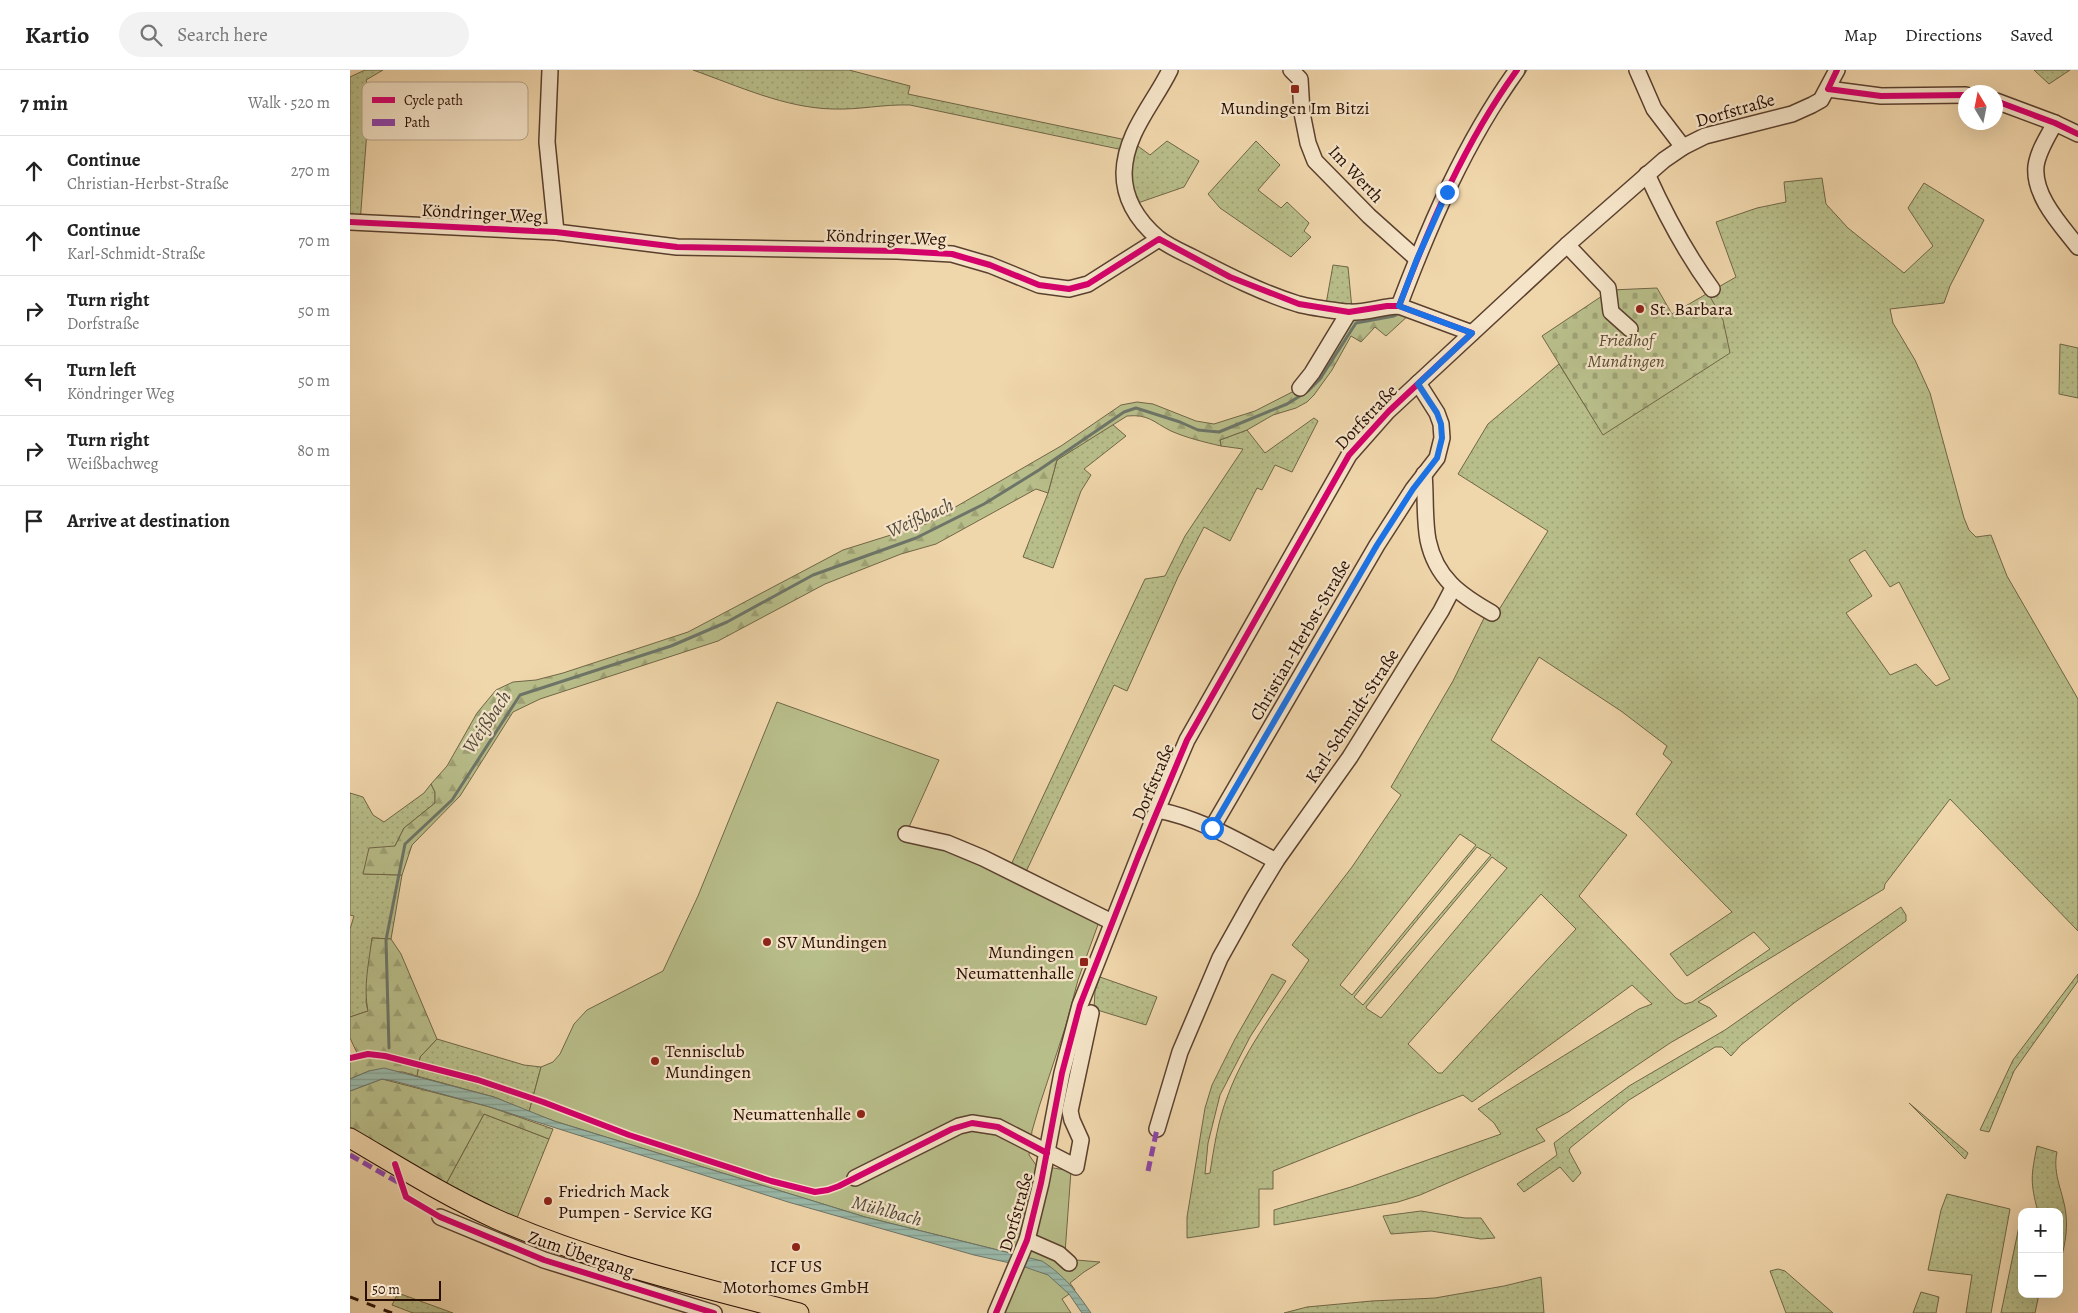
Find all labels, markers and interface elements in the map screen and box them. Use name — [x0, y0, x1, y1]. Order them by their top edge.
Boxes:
search box — [119, 12, 469, 57]
text: Kartio — [25, 19, 89, 51]
icon: search — [137, 21, 165, 49]
text: Search here — [177, 22, 268, 48]
text: Map — [1844, 23, 1877, 47]
text: Directions — [1905, 23, 1982, 47]
text: Saved — [2010, 23, 2053, 47]
legend — [362, 82, 528, 140]
marker: Mundingen Im Bitzi — [1289, 83, 1301, 95]
north arrow — [1958, 85, 2003, 130]
street label: Dorfstraße — [1693, 87, 1777, 133]
text: 7 min — [20, 89, 68, 117]
text: Cycle path — [404, 91, 464, 110]
text: Walk · 520 m — [248, 92, 330, 114]
place label: Mundingen Im Bitzi — [1220, 96, 1370, 120]
text: Path — [404, 113, 431, 132]
street label: Im Werth — [1323, 140, 1389, 208]
text: Continue — [67, 147, 141, 173]
icon: ahead — [20, 157, 48, 185]
text: 270 m — [291, 160, 330, 182]
text: Christian-Herbst-Straße — [67, 173, 229, 195]
route end — [1436, 181, 1459, 204]
street label: Köndringer Weg — [421, 198, 543, 228]
text: Continue — [67, 217, 141, 243]
street label: Köndringer Weg — [825, 223, 947, 251]
icon: ahead — [20, 227, 48, 255]
text: 70 m — [298, 230, 330, 252]
text: Karl-Schmidt-Straße — [67, 243, 206, 265]
text: Turn right — [67, 287, 149, 313]
icon: right — [20, 297, 48, 325]
place label: St. Barbara — [1650, 297, 1733, 321]
text: 50 m — [298, 300, 330, 322]
marker: St. Barbara — [1634, 303, 1646, 315]
text: Dorfstraße — [67, 313, 139, 335]
park label: Friedhof Mundingen — [1587, 328, 1665, 373]
text: Turn left — [67, 357, 136, 383]
icon: left — [20, 367, 48, 395]
text: 50 m — [298, 370, 330, 392]
street label: Dorfstraße — [1329, 379, 1403, 455]
text: Köndringer Weg — [67, 383, 175, 405]
text: Turn right — [67, 427, 149, 453]
icon: right — [20, 437, 48, 465]
text: 80 m — [297, 440, 330, 462]
text: Weißbachweg — [67, 453, 159, 475]
water label: Weißbach — [882, 492, 958, 544]
icon: arrive — [20, 507, 48, 535]
text: Arrive at destination — [67, 508, 230, 534]
street label: Christian-Herbst-Straße — [1244, 555, 1356, 725]
street label: Karl-Schmidt-Straße — [1299, 644, 1405, 788]
water label: Weißbach — [456, 685, 518, 759]
street label: Dorfstraße — [1126, 740, 1180, 824]
route start — [1201, 817, 1224, 840]
place label: SV Mundingen — [777, 930, 887, 954]
marker: SV Mundingen — [761, 936, 773, 948]
place label: Mundingen Neumattenhalle — [956, 940, 1074, 985]
marker: Mundingen Neumattenhalle — [1078, 956, 1090, 968]
place label: Tennisclub Mundingen — [665, 1039, 751, 1084]
marker: Tennisclub Mundingen — [649, 1055, 661, 1067]
place label: Neumattenhalle — [733, 1102, 851, 1126]
marker: Neumattenhalle — [855, 1108, 867, 1120]
street label: Dorfstraße — [993, 1170, 1039, 1254]
place label: Friedrich Mack Pumpen - Service KG — [558, 1179, 713, 1224]
water label: Mühlbach — [849, 1189, 925, 1233]
marker: Friedrich Mack Pumpen - Service KG — [542, 1195, 554, 1207]
map controls — [2018, 1208, 2063, 1298]
button: + — [2018, 1208, 2063, 1253]
street label: Zum Übergang — [525, 1225, 637, 1283]
marker: ICF US Motorhomes GmbH — [790, 1241, 802, 1253]
button: − — [2018, 1253, 2063, 1298]
place label: ICF US Motorhomes GmbH — [722, 1254, 870, 1299]
scale bar — [365, 1278, 441, 1301]
text: 50 m — [372, 1280, 400, 1299]

